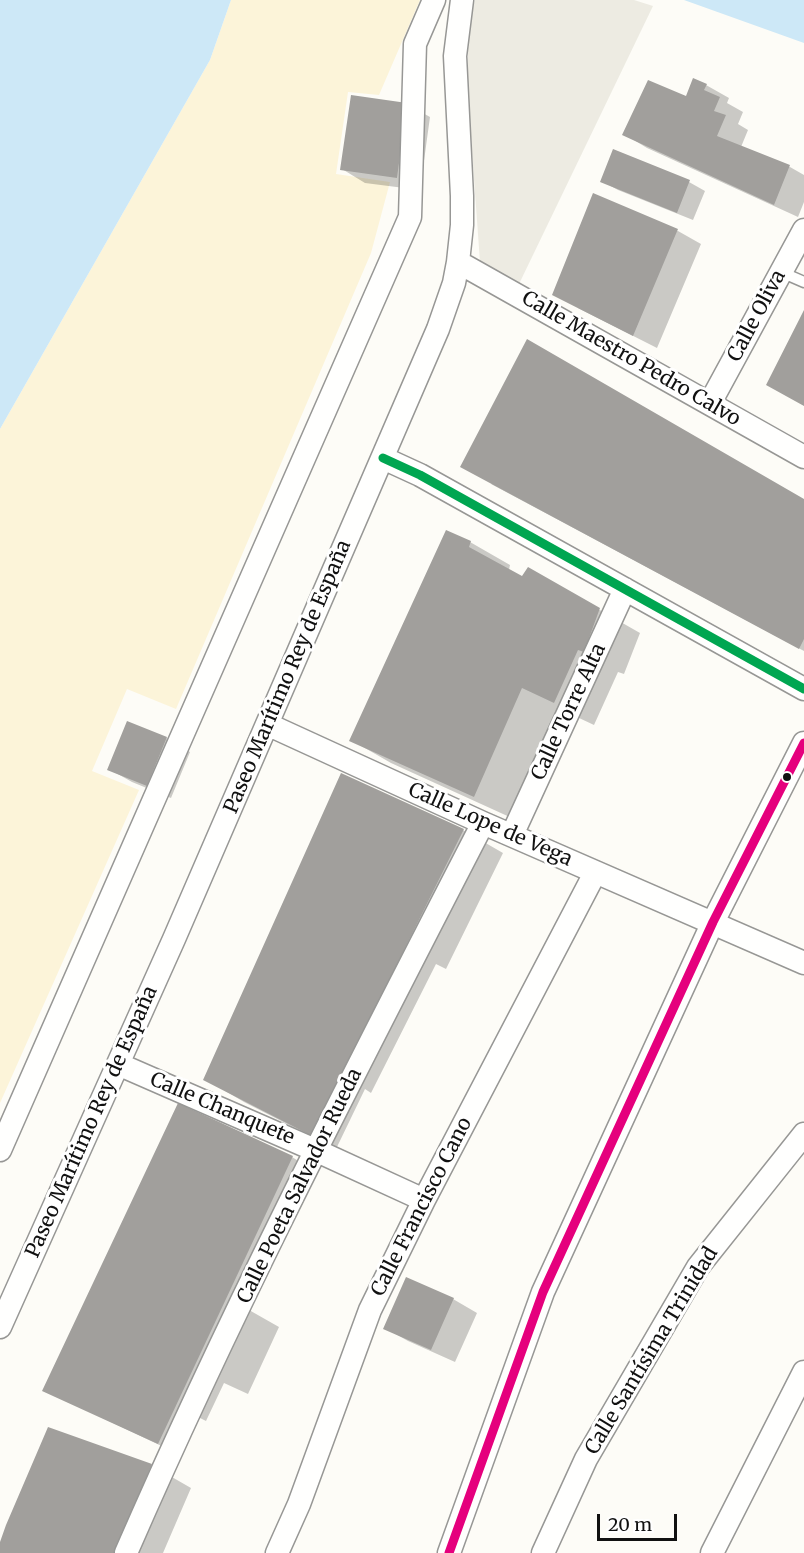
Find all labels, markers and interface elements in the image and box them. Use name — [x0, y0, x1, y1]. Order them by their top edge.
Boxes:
street label: Calle Oliva — [723, 266, 791, 366]
street label: Calle Maestro Pedro Calvo — [517, 287, 745, 431]
street label: Paseo Marítimo Rey de España — [219, 537, 357, 817]
street label: Calle Torre Alta — [527, 640, 611, 784]
unlabelled marker — [781, 771, 793, 783]
street label: Calle Lope de Vega — [404, 778, 576, 872]
street label: Paseo Marítimo Rey de España — [21, 983, 163, 1261]
street label: Calle Poeta Salvador Rueda — [233, 1065, 367, 1307]
street label: Calle Chanquete — [146, 1068, 298, 1150]
street label: Calle Francisco Cano — [366, 1114, 478, 1300]
street label: Calle Santísima Trinidad — [581, 1243, 723, 1459]
scale bar — [600, 1502, 680, 1540]
text: 20 m — [608, 1513, 652, 1536]

